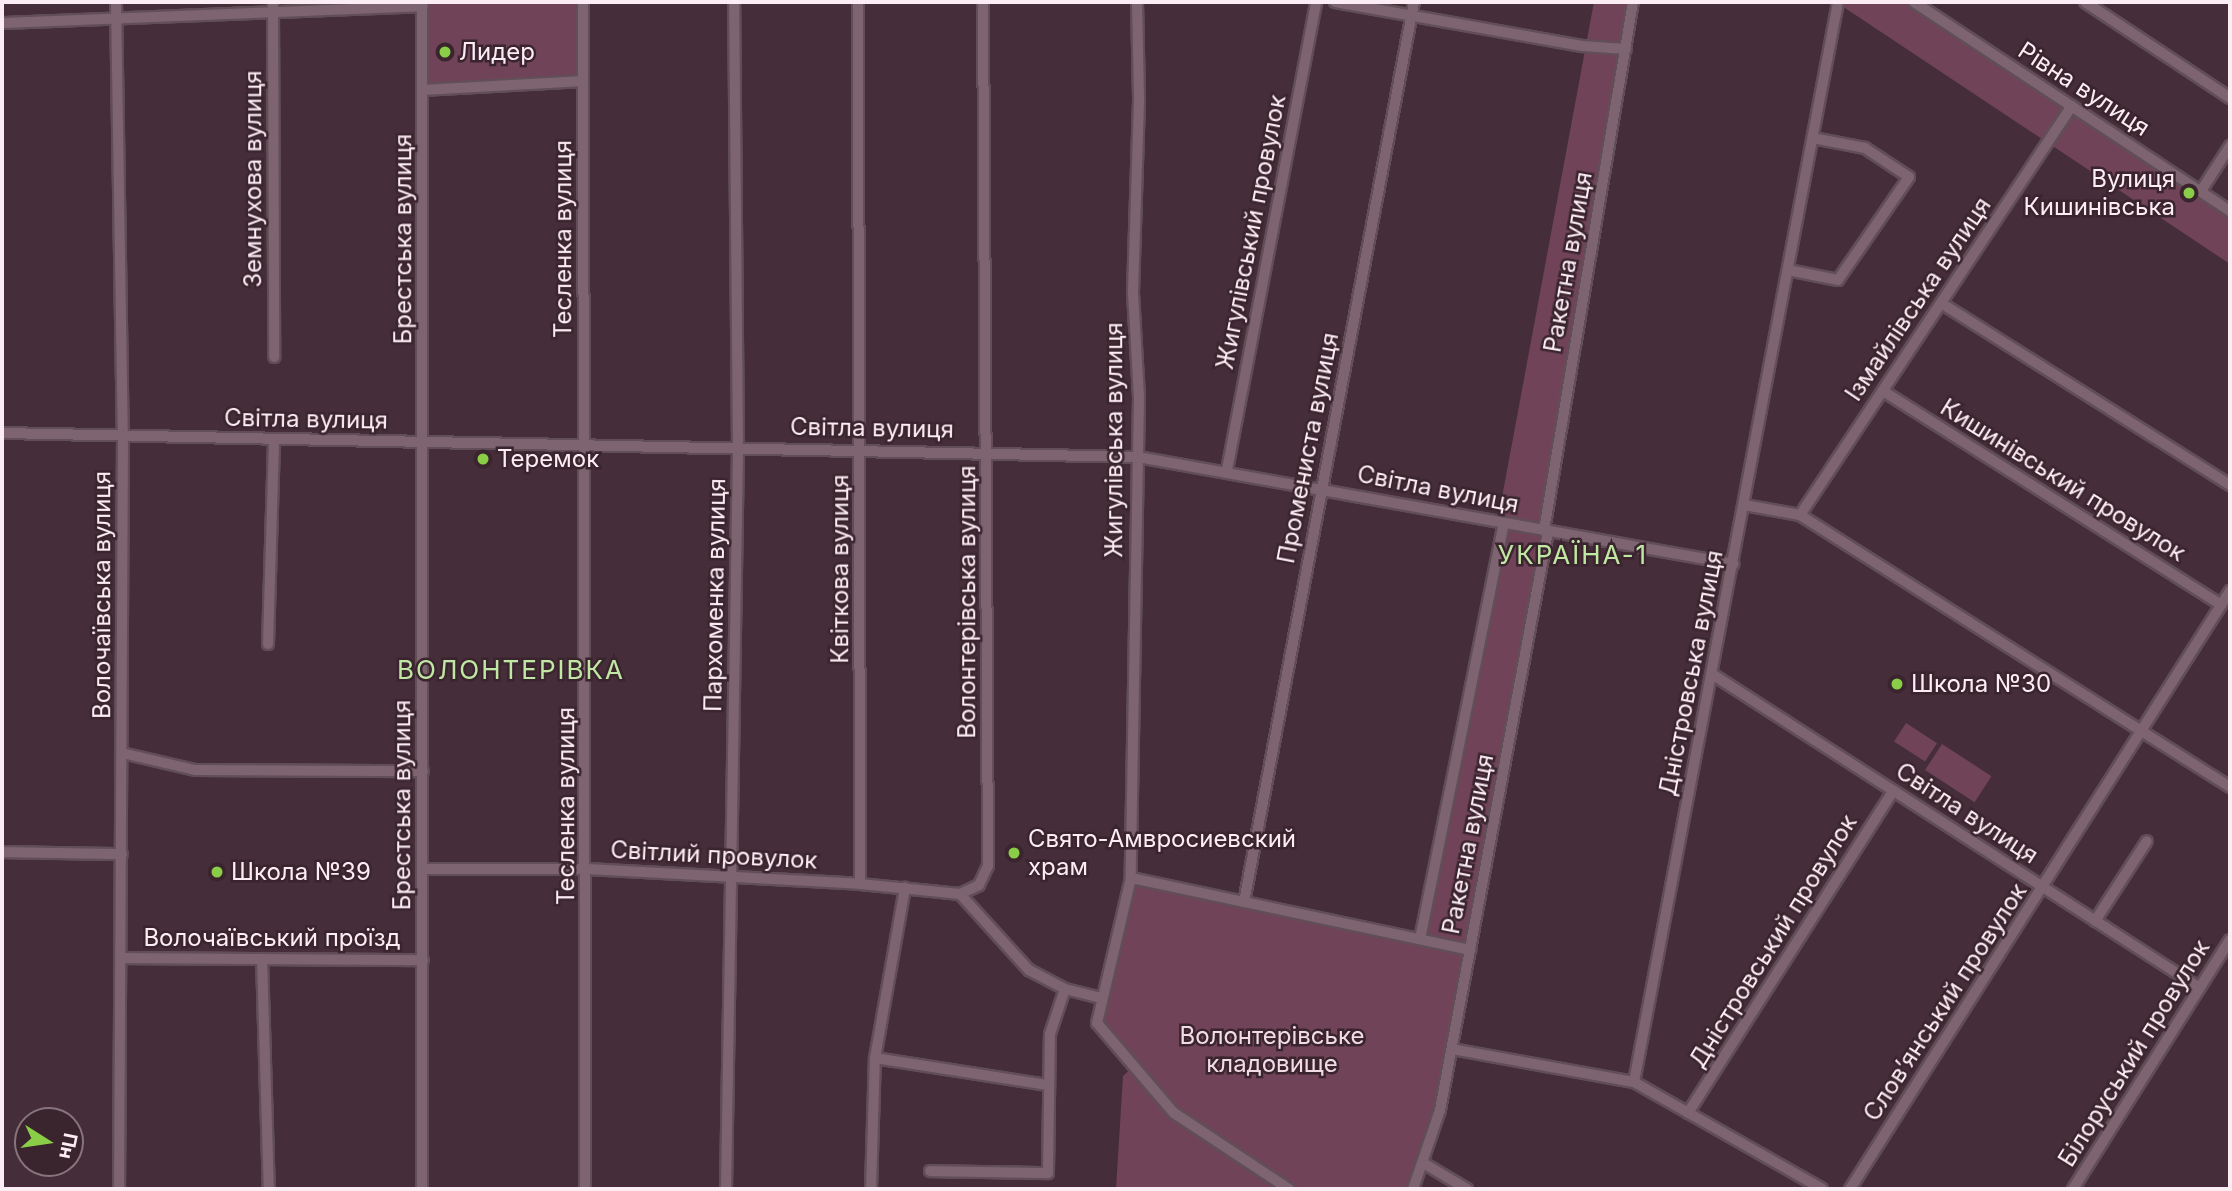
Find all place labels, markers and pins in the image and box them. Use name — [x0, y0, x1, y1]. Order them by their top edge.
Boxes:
place label: Лидер — [459, 38, 535, 66]
marker: Лидер — [437, 44, 453, 60]
place label: Вулиця Кишинівська — [2024, 165, 2175, 221]
marker: Вулиця Кишинівська — [2181, 185, 2197, 201]
place label: Теремок — [497, 445, 599, 473]
marker: Теремок — [475, 451, 491, 467]
place label: Школа №30 — [1911, 670, 2051, 698]
marker: Школа №30 — [1889, 676, 1905, 692]
place label: Свято-Амвросиевский храм — [1028, 825, 1296, 881]
marker: Свято-Амвросиевский храм — [1006, 845, 1022, 861]
place label: Школа №39 — [231, 858, 371, 886]
marker: Школа №39 — [209, 864, 225, 880]

